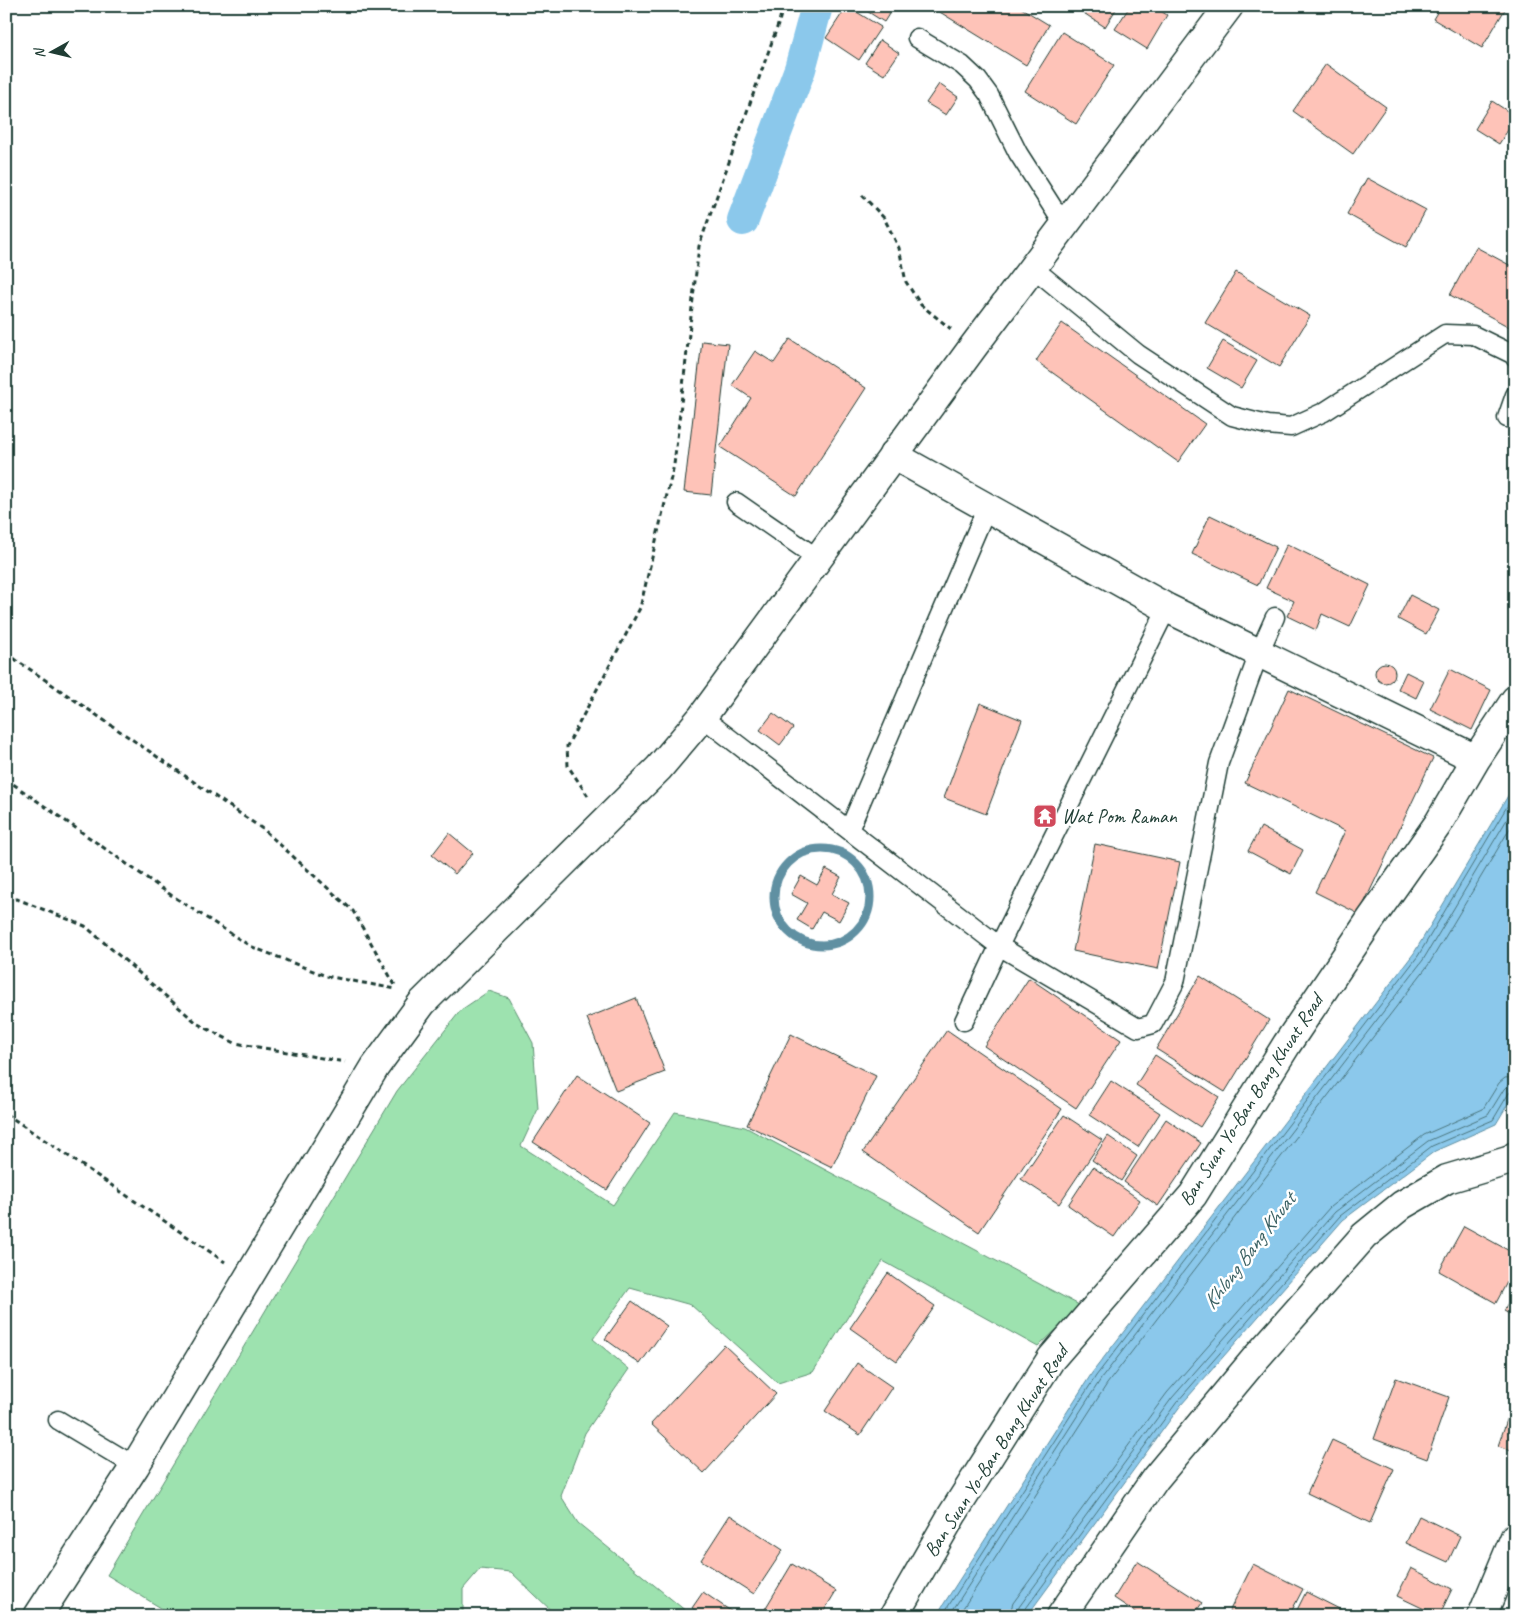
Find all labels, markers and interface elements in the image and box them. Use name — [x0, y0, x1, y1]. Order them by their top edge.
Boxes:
north arrow — [28, 28, 78, 78]
text: N — [30, 46, 49, 59]
temple icon: Wat Pom Raman — [1032, 803, 1058, 829]
place label: Wat Pom Raman — [1062, 804, 1178, 829]
street label: Ban Suan Yo-Ban Bang Khuat Road — [1173, 987, 1331, 1210]
water label: Khlong Bang Khuat — [1197, 1185, 1304, 1314]
street label: Ban Suan Yo-Ban Bang Khuat Road — [918, 1338, 1076, 1561]

